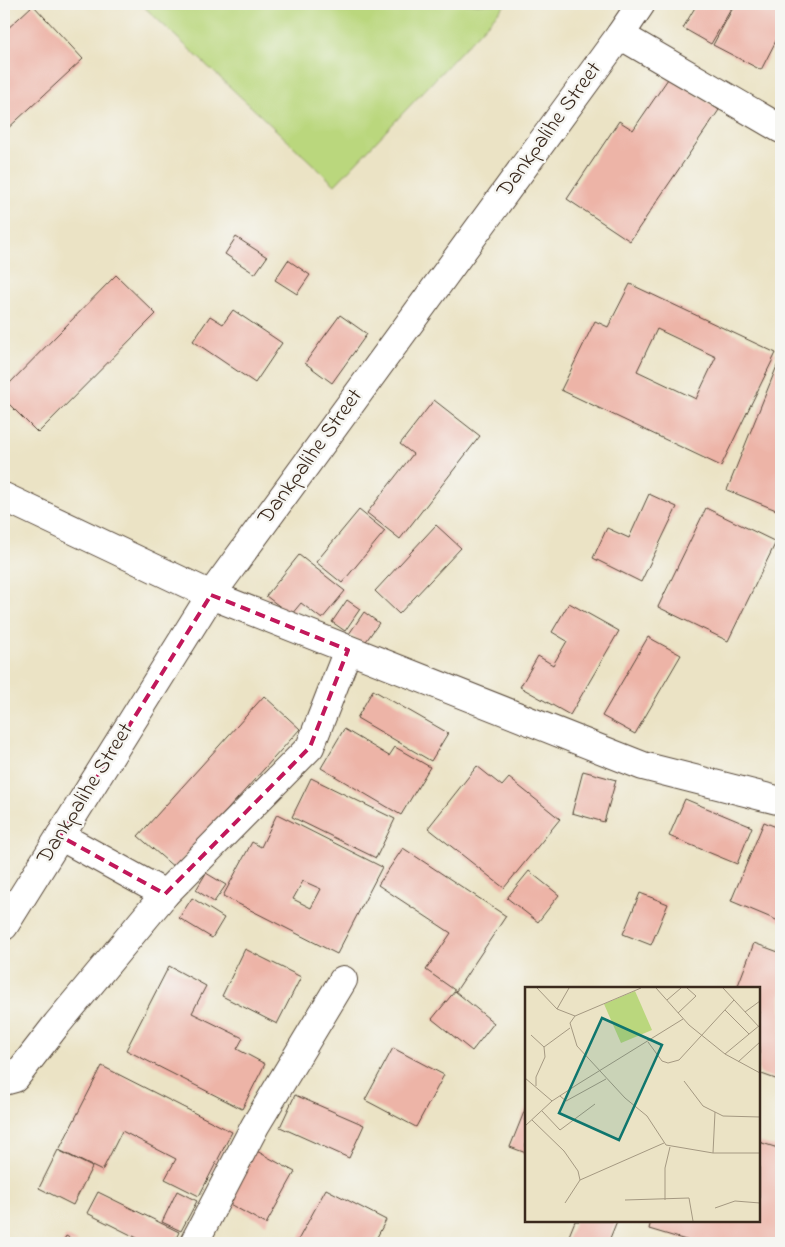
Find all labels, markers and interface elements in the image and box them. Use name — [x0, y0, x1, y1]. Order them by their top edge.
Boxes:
street label: Dankpalihe Street — [489, 55, 611, 205]
street label: Dankpalihe Street — [250, 382, 372, 532]
street label: Dankpalihe Street — [29, 717, 143, 872]
inset map — [525, 987, 760, 1222]

